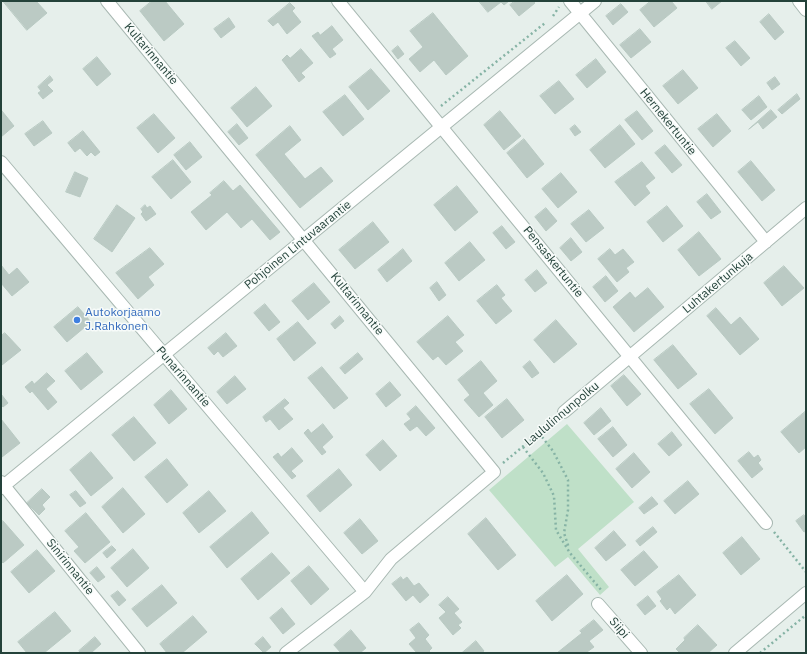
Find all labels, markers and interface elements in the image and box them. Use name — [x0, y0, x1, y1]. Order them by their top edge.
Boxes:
street label: Kultarinnantie — [121, 20, 181, 88]
street label: Hernekertuntie — [637, 86, 699, 158]
street label: Pohjoinen Lintuvaarantie — [242, 197, 354, 293]
street label: Pensaskertuntie — [520, 224, 586, 300]
street label: Luhtakertunkuja — [680, 249, 756, 317]
street label: Kultarinnantie — [327, 270, 387, 338]
place label: Autokorjaamo J.Rahkonen — [85, 306, 161, 334]
marker: Autokorjaamo J.Rahkonen — [72, 315, 82, 325]
street label: Punarinnantie — [153, 344, 213, 410]
street label: Laululinnunpolku — [522, 379, 602, 449]
street label: Sinirinnantie — [43, 536, 97, 598]
street label: Siipi — [606, 615, 632, 641]

